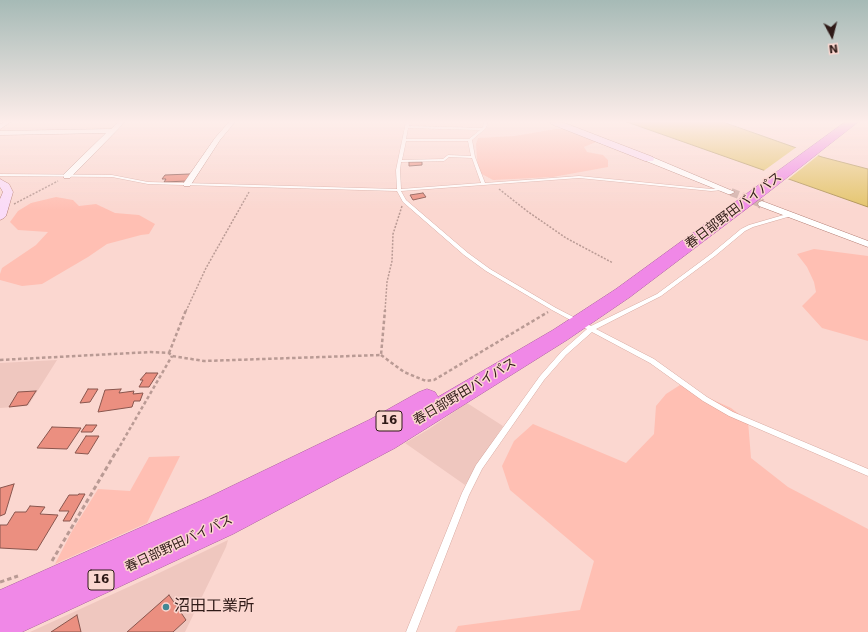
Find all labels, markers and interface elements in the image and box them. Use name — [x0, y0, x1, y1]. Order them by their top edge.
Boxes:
north arrow — [812, 16, 852, 56]
text: N — [828, 41, 839, 55]
street label: 春日部野田バイパス — [683, 170, 785, 252]
street label: 春日部野田バイパス — [411, 355, 519, 429]
road number: 16 — [376, 411, 402, 431]
street label: 春日部野田バイパス — [123, 512, 235, 576]
road number: 16 — [88, 570, 114, 590]
place label: 沼田工業所 — [174, 597, 254, 617]
marker: 沼田工業所 — [161, 602, 171, 612]

